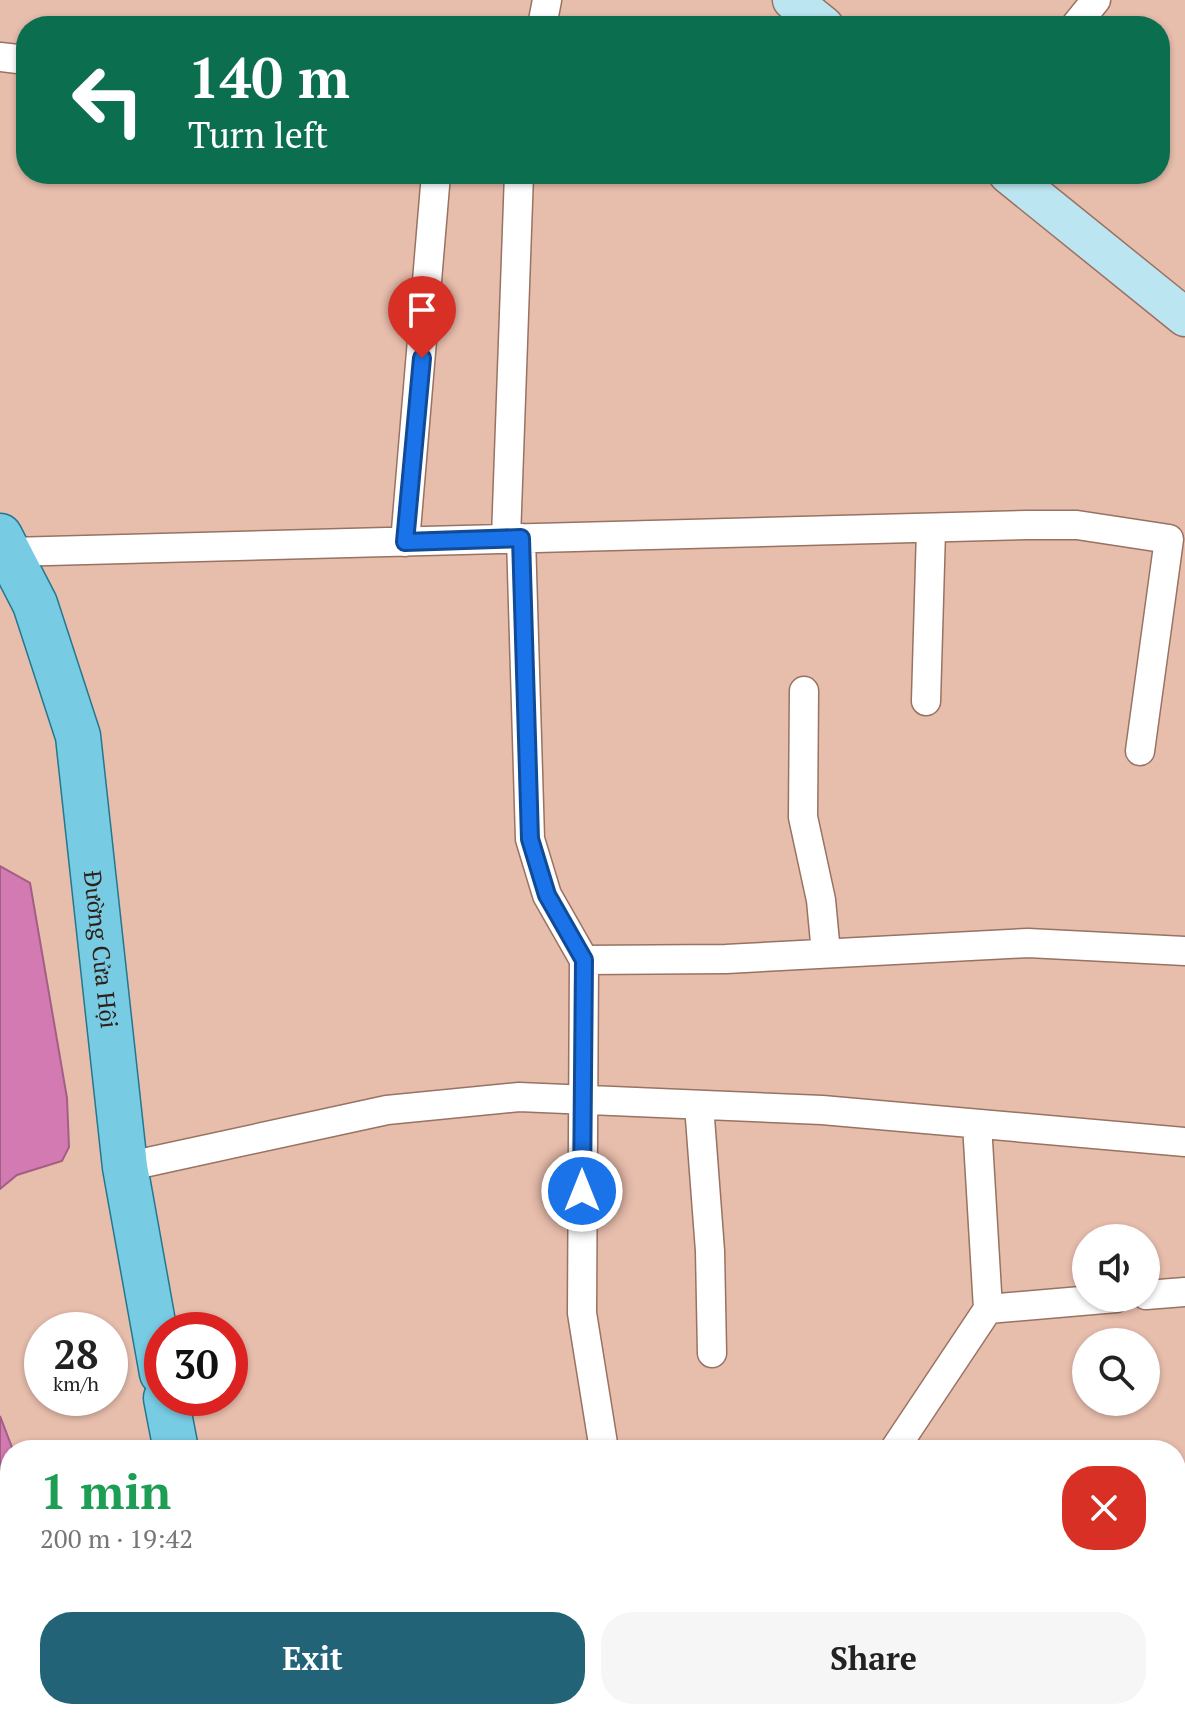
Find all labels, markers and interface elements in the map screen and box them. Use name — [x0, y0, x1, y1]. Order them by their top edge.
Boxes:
text: 140 m — [188, 40, 350, 114]
icon: left — [56, 48, 160, 152]
text: Turn left — [188, 111, 328, 158]
pin — [388, 276, 456, 358]
icon: arrive — [400, 288, 444, 332]
street label: Đường Cửa Hội — [77, 869, 126, 1030]
position arrow — [540, 1149, 624, 1233]
map controls — [1072, 1224, 1160, 1416]
button: sound — [1072, 1224, 1160, 1312]
speed limit sign: 30 — [144, 1312, 248, 1416]
text: 28 — [53, 1327, 99, 1380]
button: search — [1072, 1328, 1160, 1416]
text: km/h — [53, 1370, 99, 1397]
text: 1 min — [40, 1459, 171, 1523]
button: close — [1062, 1466, 1146, 1550]
text: 200 m · 19:42 — [40, 1521, 193, 1555]
button: Exit — [40, 1612, 585, 1704]
button: Share — [601, 1612, 1146, 1704]

